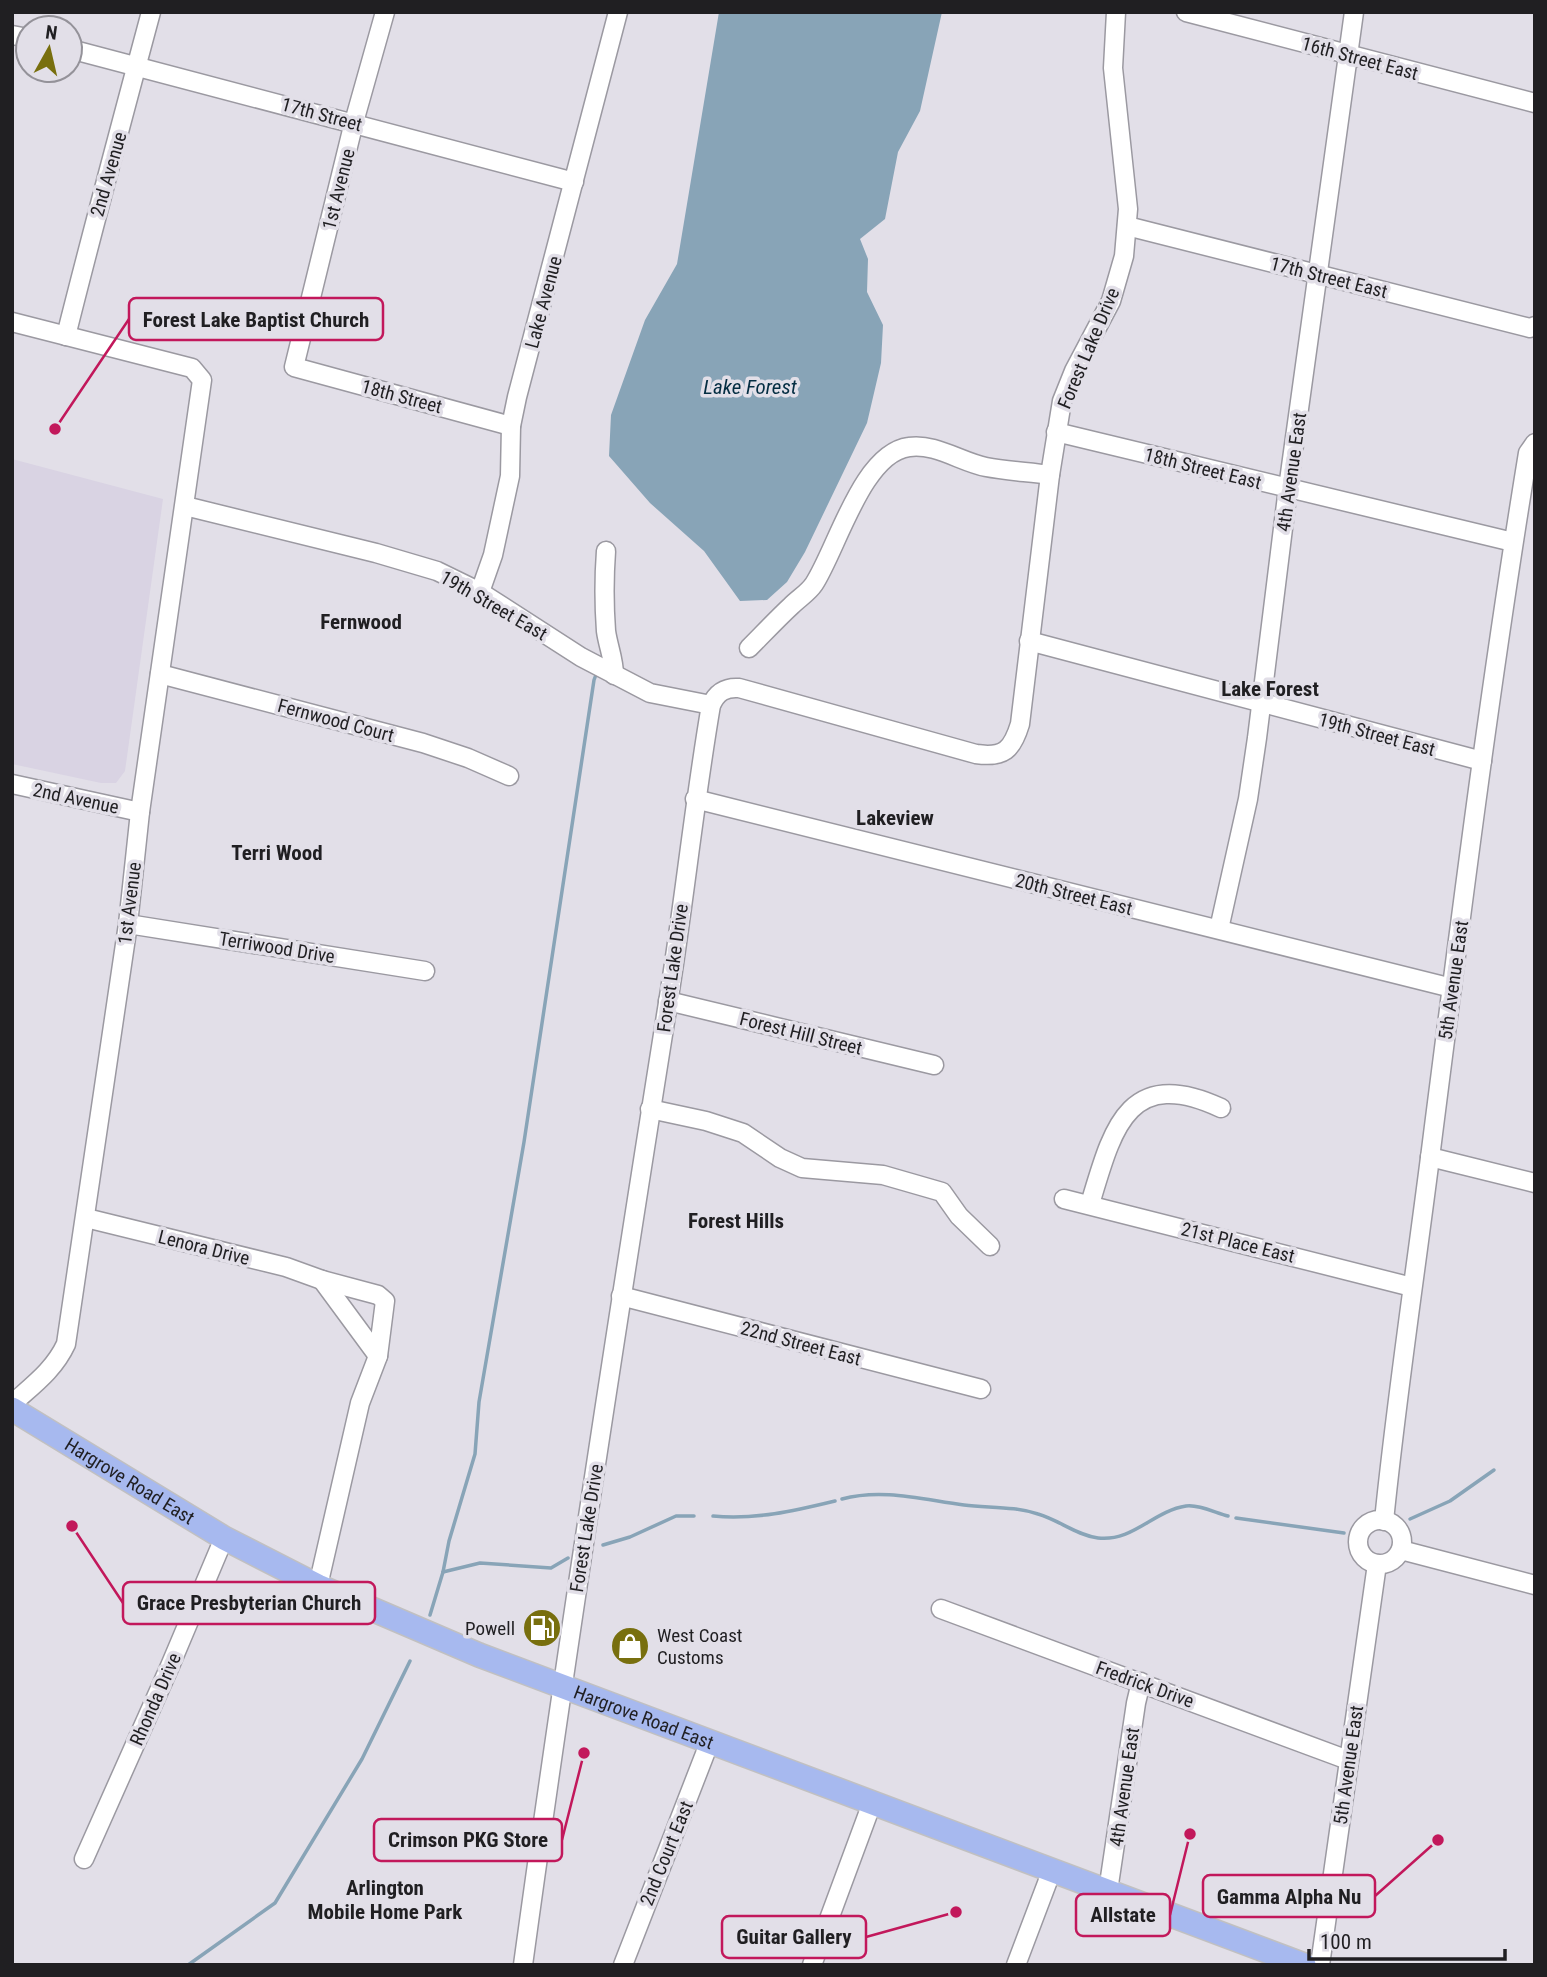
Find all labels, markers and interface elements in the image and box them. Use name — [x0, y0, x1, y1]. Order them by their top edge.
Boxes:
north arrow — [14, 14, 84, 84]
text: N — [44, 20, 59, 45]
street label: 16th Street East — [1299, 32, 1421, 85]
street label: 17th Street — [279, 93, 365, 136]
street label: 2nd Avenue — [85, 129, 132, 219]
street label: 1st Avenue — [317, 146, 360, 232]
street label: 17th Street East — [1268, 252, 1390, 303]
street label: Lake Avenue — [520, 253, 567, 351]
street label: Forest Lake Drive — [1053, 284, 1124, 412]
callout: Forest Lake Baptist Church — [129, 298, 383, 340]
text: Forest Lake Baptist Church — [143, 308, 369, 332]
street label: 18th Street — [359, 375, 445, 418]
water label: Lake Forest — [703, 375, 798, 399]
street label: 4th Avenue East — [1272, 411, 1311, 533]
street label: 18th Street East — [1142, 443, 1264, 494]
street label: 19th Street East — [436, 566, 551, 645]
district label: Fernwood — [320, 610, 402, 634]
district label: Lake Forest — [1221, 677, 1319, 701]
street label: Fernwood Court — [275, 694, 397, 747]
street label: 19th Street East — [1316, 708, 1438, 761]
street label: 2nd Avenue — [31, 778, 121, 819]
district label: Lakeview — [856, 806, 934, 830]
district label: Terri Wood — [231, 841, 323, 865]
street label: 1st Avenue — [113, 861, 146, 946]
street label: 20th Street East — [1013, 869, 1135, 920]
street label: Forest Lake Drive — [652, 902, 693, 1034]
street label: 5th Avenue East — [1434, 919, 1473, 1041]
street label: Terriwood Drive — [217, 927, 337, 968]
street label: Forest Hill Street — [737, 1007, 865, 1060]
district label: Forest Hills — [688, 1209, 784, 1233]
street label: 21st Place East — [1179, 1217, 1297, 1268]
street label: Lenora Drive — [156, 1225, 252, 1270]
street label: 22nd Street East — [738, 1316, 863, 1371]
street label: Hargrove Road East — [61, 1433, 199, 1529]
street label: Forest Lake Drive — [565, 1462, 608, 1594]
callout: Grace Presbyterian Church — [123, 1582, 375, 1624]
text: Grace Presbyterian Church — [137, 1591, 361, 1615]
fuel station icon: Powell — [521, 1607, 563, 1649]
place label: Powell — [465, 1617, 515, 1640]
place label: West Coast Customs — [657, 1624, 742, 1669]
shop icon: West Coast Customs — [609, 1625, 651, 1667]
street label: Rhonda Drive — [125, 1649, 186, 1749]
street label: Fredrick Drive — [1093, 1656, 1197, 1713]
street label: Hargrove Road East — [571, 1681, 717, 1754]
street label: 5th Avenue East — [1329, 1704, 1368, 1826]
street label: 4th Avenue East — [1105, 1726, 1144, 1848]
street label: 2nd Court East — [635, 1797, 698, 1909]
callout: Crimson PKG Store — [374, 1819, 562, 1861]
text: Crimson PKG Store — [388, 1828, 548, 1852]
callout: Gamma Alpha Nu — [1203, 1875, 1375, 1917]
district label: Arlington Mobile Home Park — [308, 1876, 463, 1924]
text: Gamma Alpha Nu — [1217, 1885, 1361, 1909]
callout: Allstate — [1076, 1894, 1170, 1936]
text: Allstate — [1090, 1903, 1156, 1927]
callout: Guitar Gallery — [722, 1916, 866, 1958]
scale bar — [1309, 1918, 1505, 1962]
text: Guitar Gallery — [736, 1925, 852, 1949]
text: 100 m — [1320, 1930, 1372, 1954]

